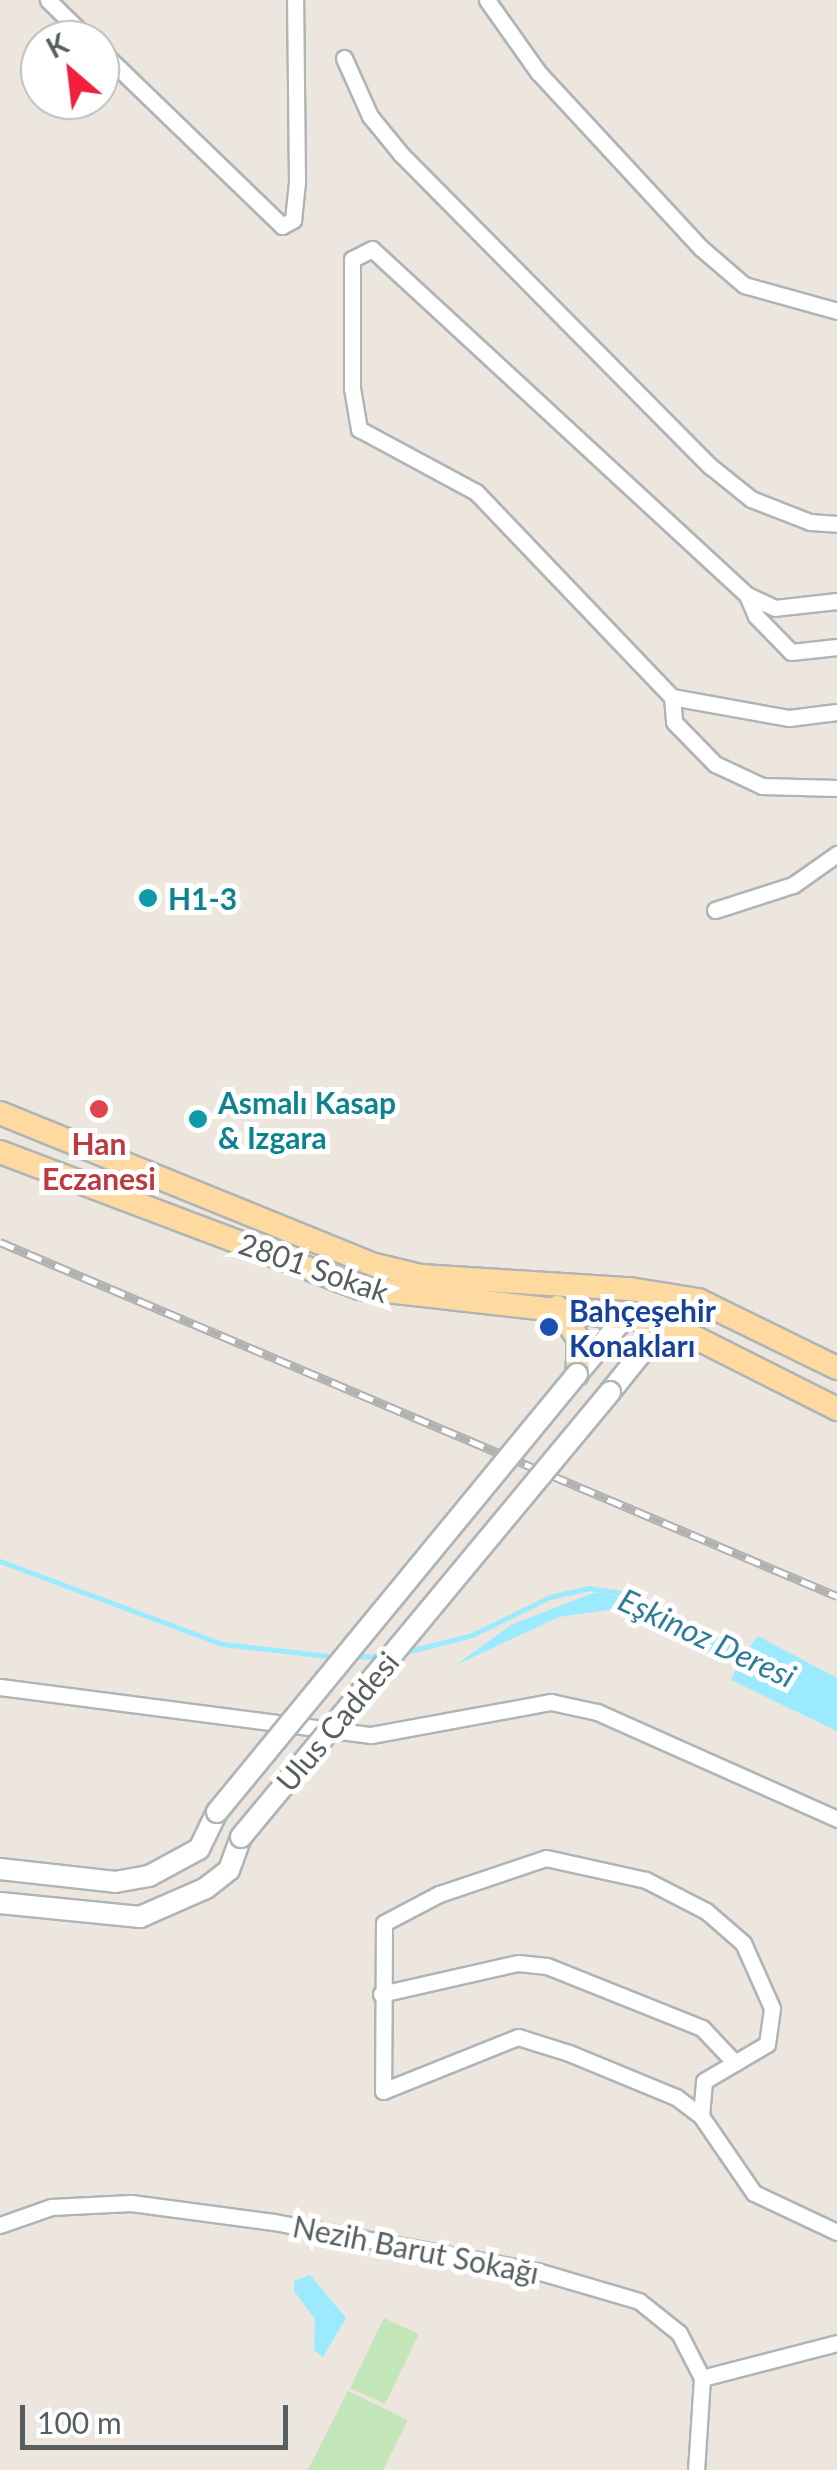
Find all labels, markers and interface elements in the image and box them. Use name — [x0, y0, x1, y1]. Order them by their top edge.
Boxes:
north arrow — [20, 20, 120, 120]
text: K — [40, 26, 73, 65]
place label: H1-3 — [168, 880, 237, 916]
marker: H1-3 — [137, 887, 159, 909]
place label: Asmalı Kasap & Izgara — [218, 1084, 396, 1154]
marker: Han Eczanesi — [88, 1098, 110, 1120]
marker: Asmalı Kasap & Izgara — [187, 1108, 209, 1130]
place label: Han Eczanesi — [42, 1125, 156, 1196]
street label: 2801 Sokak — [234, 1225, 394, 1309]
place label: Bahçeşehir Konakları — [569, 1292, 716, 1362]
marker: Bahçeşehir Konakları — [538, 1316, 560, 1338]
water label: Eşkinoz Deresi — [613, 1580, 801, 1696]
street label: Ulus Caddesi — [268, 1644, 406, 1798]
street label: Nezih Barut Sokağı — [290, 2208, 542, 2290]
scale bar — [25, 2385, 292, 2447]
text: 100 m — [37, 2404, 122, 2440]

